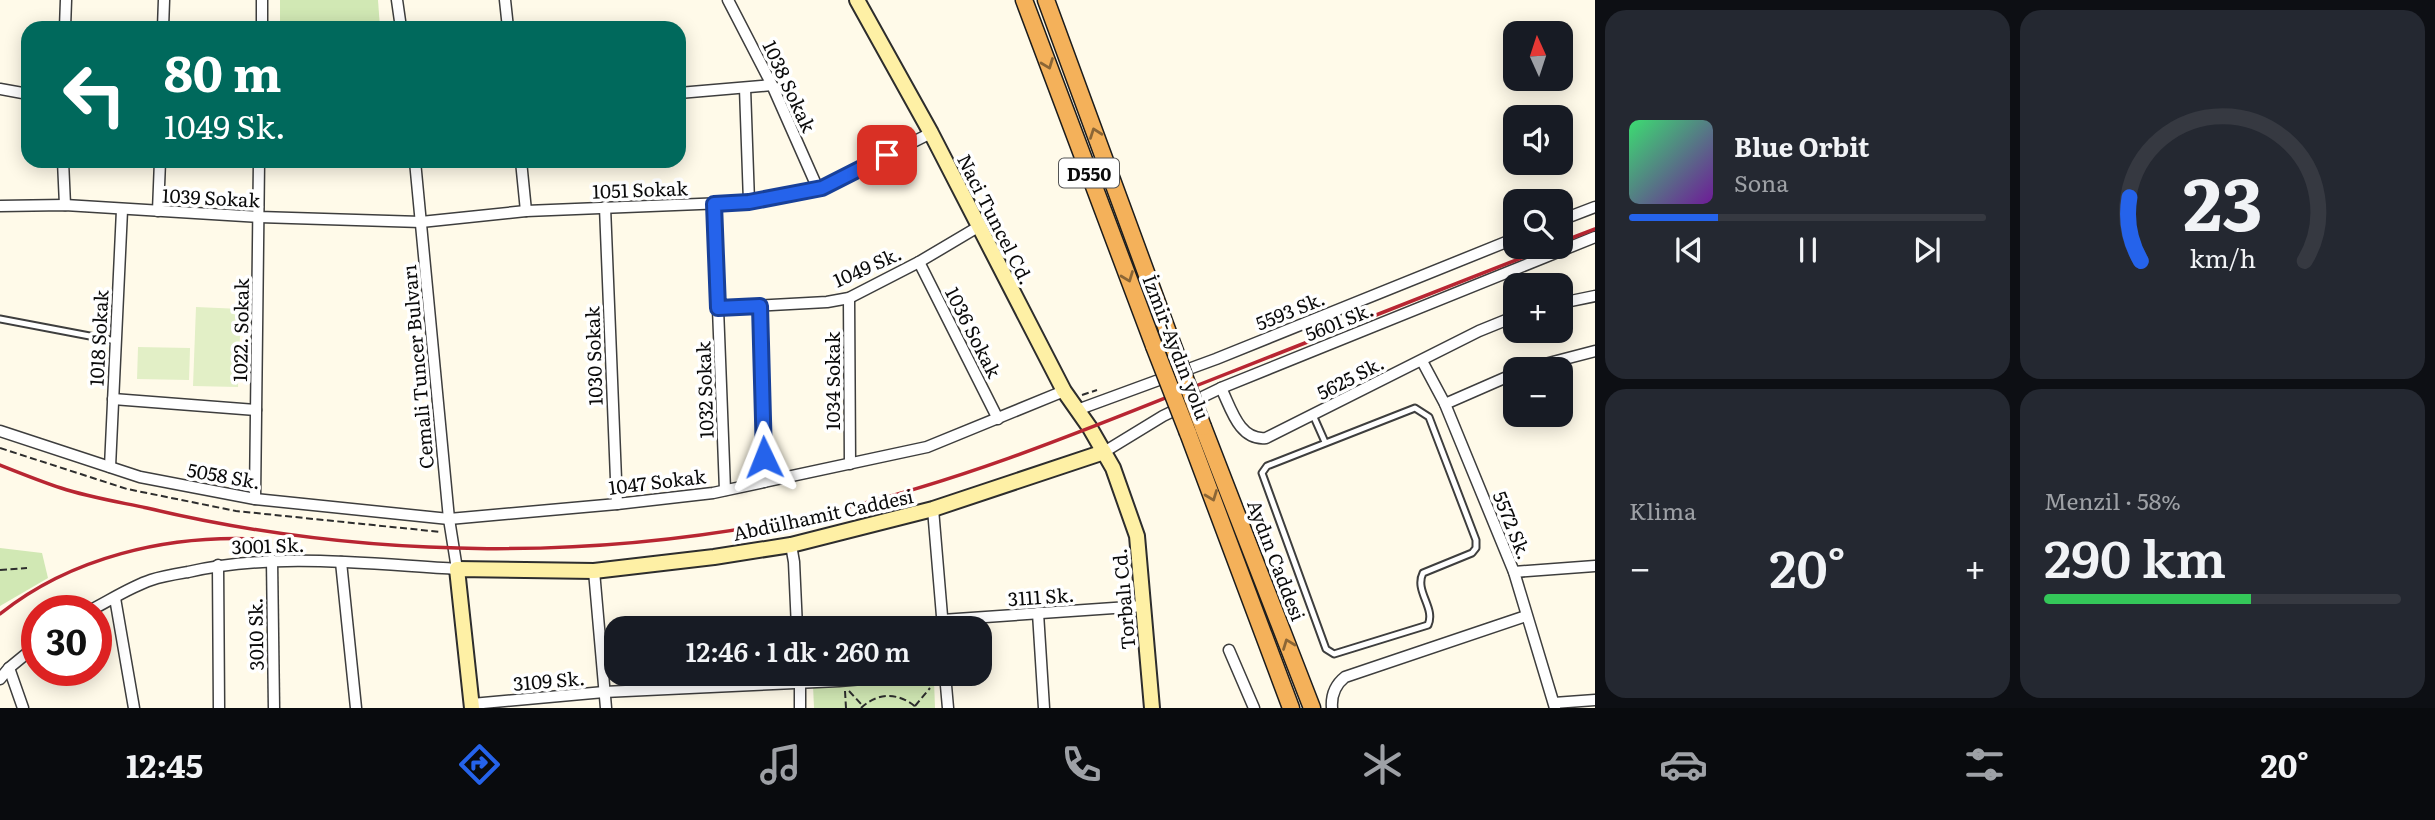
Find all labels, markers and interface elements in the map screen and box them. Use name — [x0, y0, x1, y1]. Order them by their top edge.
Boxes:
north arrow — [1503, 21, 1573, 91]
map controls — [1503, 21, 1573, 427]
text: 80 m — [164, 34, 282, 107]
street label: 1038 Sokak — [756, 35, 824, 137]
icon: left — [49, 49, 140, 140]
one-way arrow — [1040, 57, 1054, 69]
text: 1049 Sk. — [164, 101, 286, 149]
button: sound — [1503, 105, 1573, 175]
pin — [857, 125, 917, 185]
text: Blue Orbit — [1734, 126, 1869, 165]
one-way arrow — [1089, 128, 1103, 140]
icon: arrive — [868, 136, 906, 174]
text: 23 — [2183, 145, 2262, 253]
street label: Naci Tuncel Cd. — [951, 149, 1041, 289]
road number: D550 — [1059, 158, 1119, 188]
text: Sona — [1734, 165, 1789, 199]
street label: 1051 Sokak — [592, 173, 689, 205]
street label: 1039 Sokak — [161, 180, 261, 214]
button: search — [1503, 189, 1573, 259]
icon: previous — [1670, 231, 1708, 269]
icon: pause — [1789, 231, 1827, 269]
icon: next — [1908, 231, 1946, 269]
street label: 1049 Sk. — [828, 239, 906, 293]
text: km/h — [2189, 239, 2256, 276]
street label: Cemali Tuncer Bulvarı — [394, 264, 440, 470]
one-way arrow — [1120, 270, 1134, 283]
street label: İzmir-Aydın yolu — [1136, 270, 1218, 424]
button: + — [1503, 273, 1573, 343]
street label: 1022. Sokak — [225, 278, 255, 382]
street label: 1036 Sokak — [939, 282, 1009, 383]
street label: 5593 Sk. — [1251, 283, 1329, 337]
street label: 1018 Sokak — [81, 289, 115, 387]
street label: 5601 Sk. — [1301, 295, 1377, 347]
street label: 1030 Sokak — [577, 306, 609, 406]
street label: 1034 Sokak — [818, 331, 846, 430]
street label: 1032 Sokak — [688, 341, 720, 439]
street label: 5625 Sk. — [1311, 348, 1389, 406]
button: − — [1503, 357, 1573, 427]
position arrow — [727, 420, 801, 494]
street label: 5058 Sk. — [185, 455, 263, 495]
street label: 1047 Sokak — [607, 461, 708, 501]
street label: Abdülhamit Caddesi — [730, 481, 916, 547]
text: Menzil · 58% — [2044, 483, 2181, 517]
street label: 5572 Sk. — [1487, 487, 1539, 563]
one-way arrow — [1203, 490, 1217, 502]
text: Klima — [1629, 493, 1696, 527]
street label: Aydın Caddesi — [1241, 495, 1313, 625]
text: 290 km — [2044, 517, 2226, 594]
text: 20° — [1769, 527, 1846, 604]
street label: 3001 Sk. — [231, 530, 305, 560]
text: − — [1629, 537, 1651, 594]
text: + — [1964, 537, 1986, 594]
street label: Torbalı Cd. — [1105, 547, 1141, 651]
street label: 3111 Sk. — [1007, 580, 1075, 612]
speed limit sign: 30 — [21, 595, 112, 686]
street label: 3010 Sk. — [240, 597, 270, 671]
text: 12:46 · 1 dk · 260 m — [686, 631, 910, 670]
one-way arrow — [1282, 639, 1296, 651]
street label: 3109 Sk. — [512, 663, 586, 697]
text: 12:45 — [126, 740, 203, 788]
icon: directions — [455, 740, 504, 789]
icon: music — [756, 740, 805, 789]
icon: phone — [1057, 740, 1106, 789]
icon: climate — [1358, 740, 1407, 789]
icon: car — [1659, 740, 1708, 789]
icon: filters — [1960, 740, 2009, 789]
text: 20° — [2261, 740, 2309, 788]

